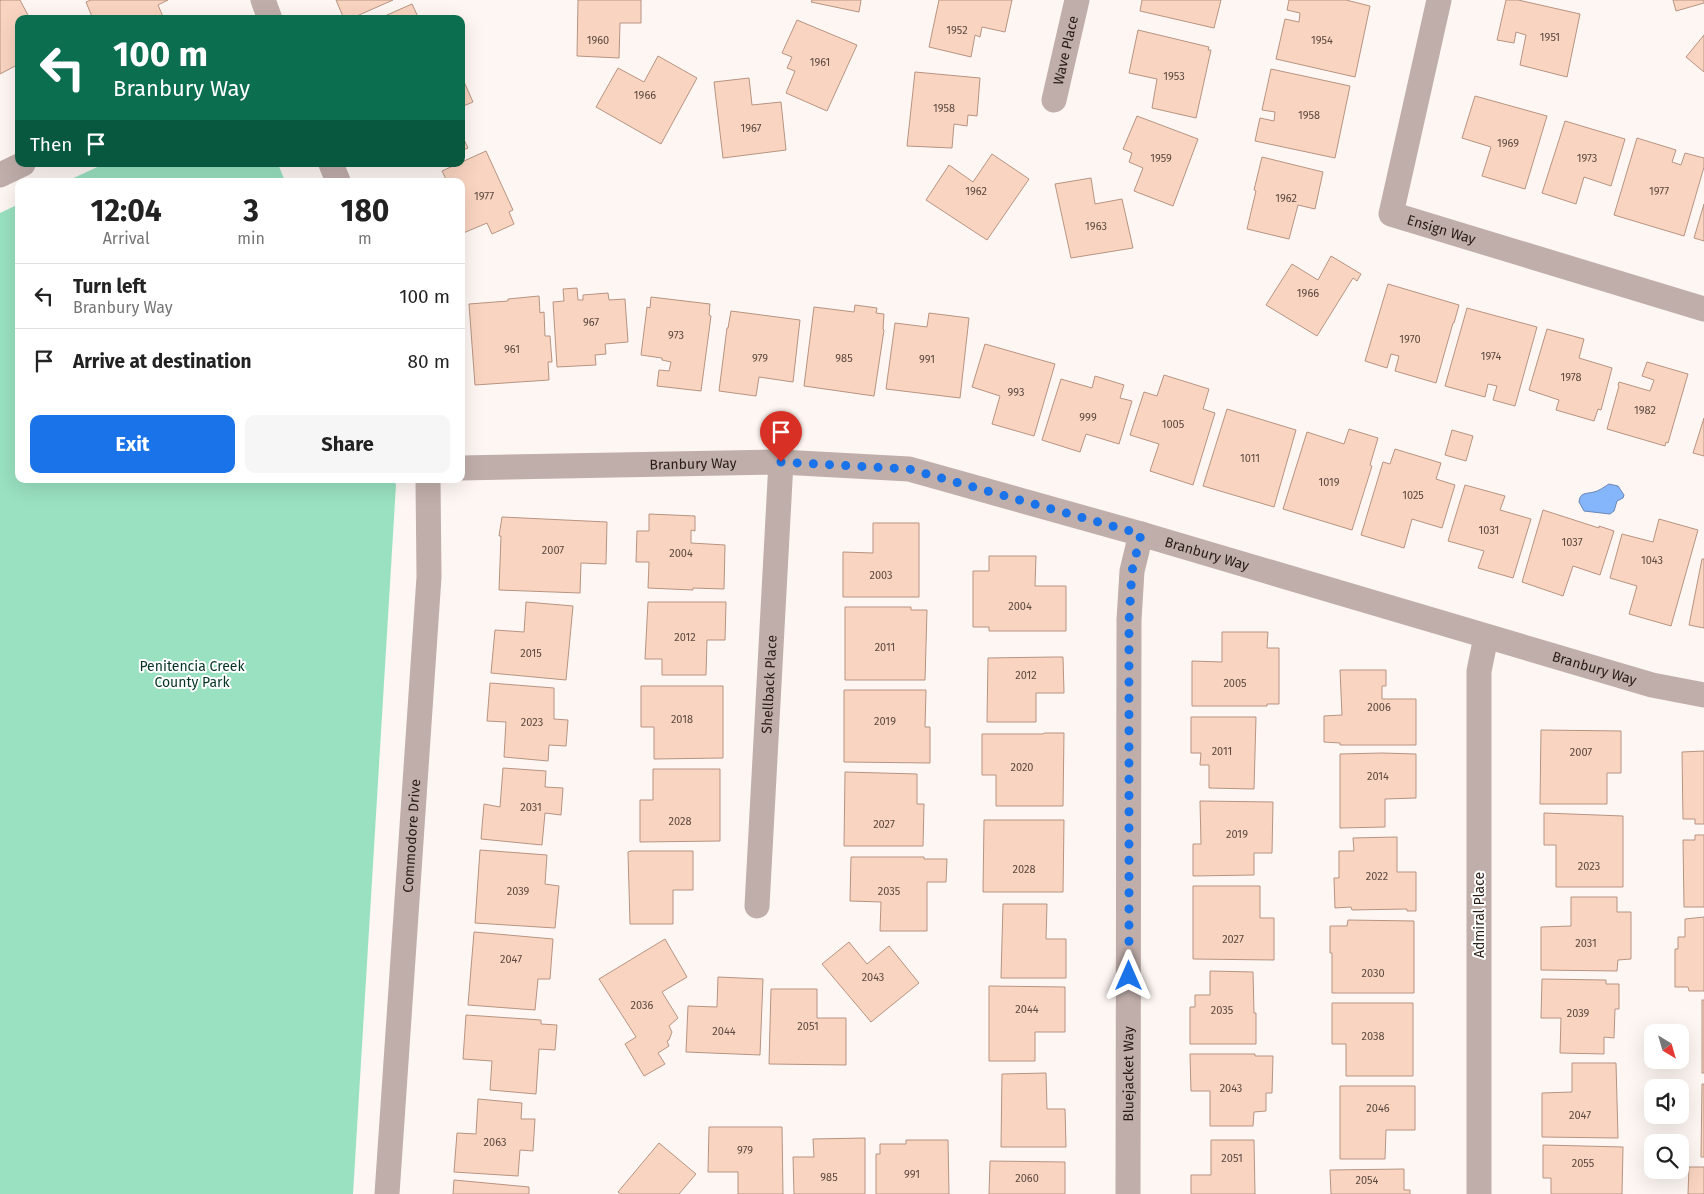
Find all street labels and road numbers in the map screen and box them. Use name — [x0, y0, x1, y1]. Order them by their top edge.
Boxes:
street label: Wave Place — [1050, 14, 1082, 87]
street label: Ensign Way — [1405, 211, 1478, 248]
street label: Branbury Way — [649, 455, 737, 473]
street label: Branbury Way — [1163, 533, 1251, 575]
street label: Shellback Place — [758, 635, 781, 734]
street label: Branbury Way — [1550, 648, 1639, 689]
street label: Commodore Drive — [400, 779, 424, 893]
street label: Admiral Place — [1471, 872, 1488, 958]
street label: Bluejacket Way — [1120, 1026, 1137, 1122]

